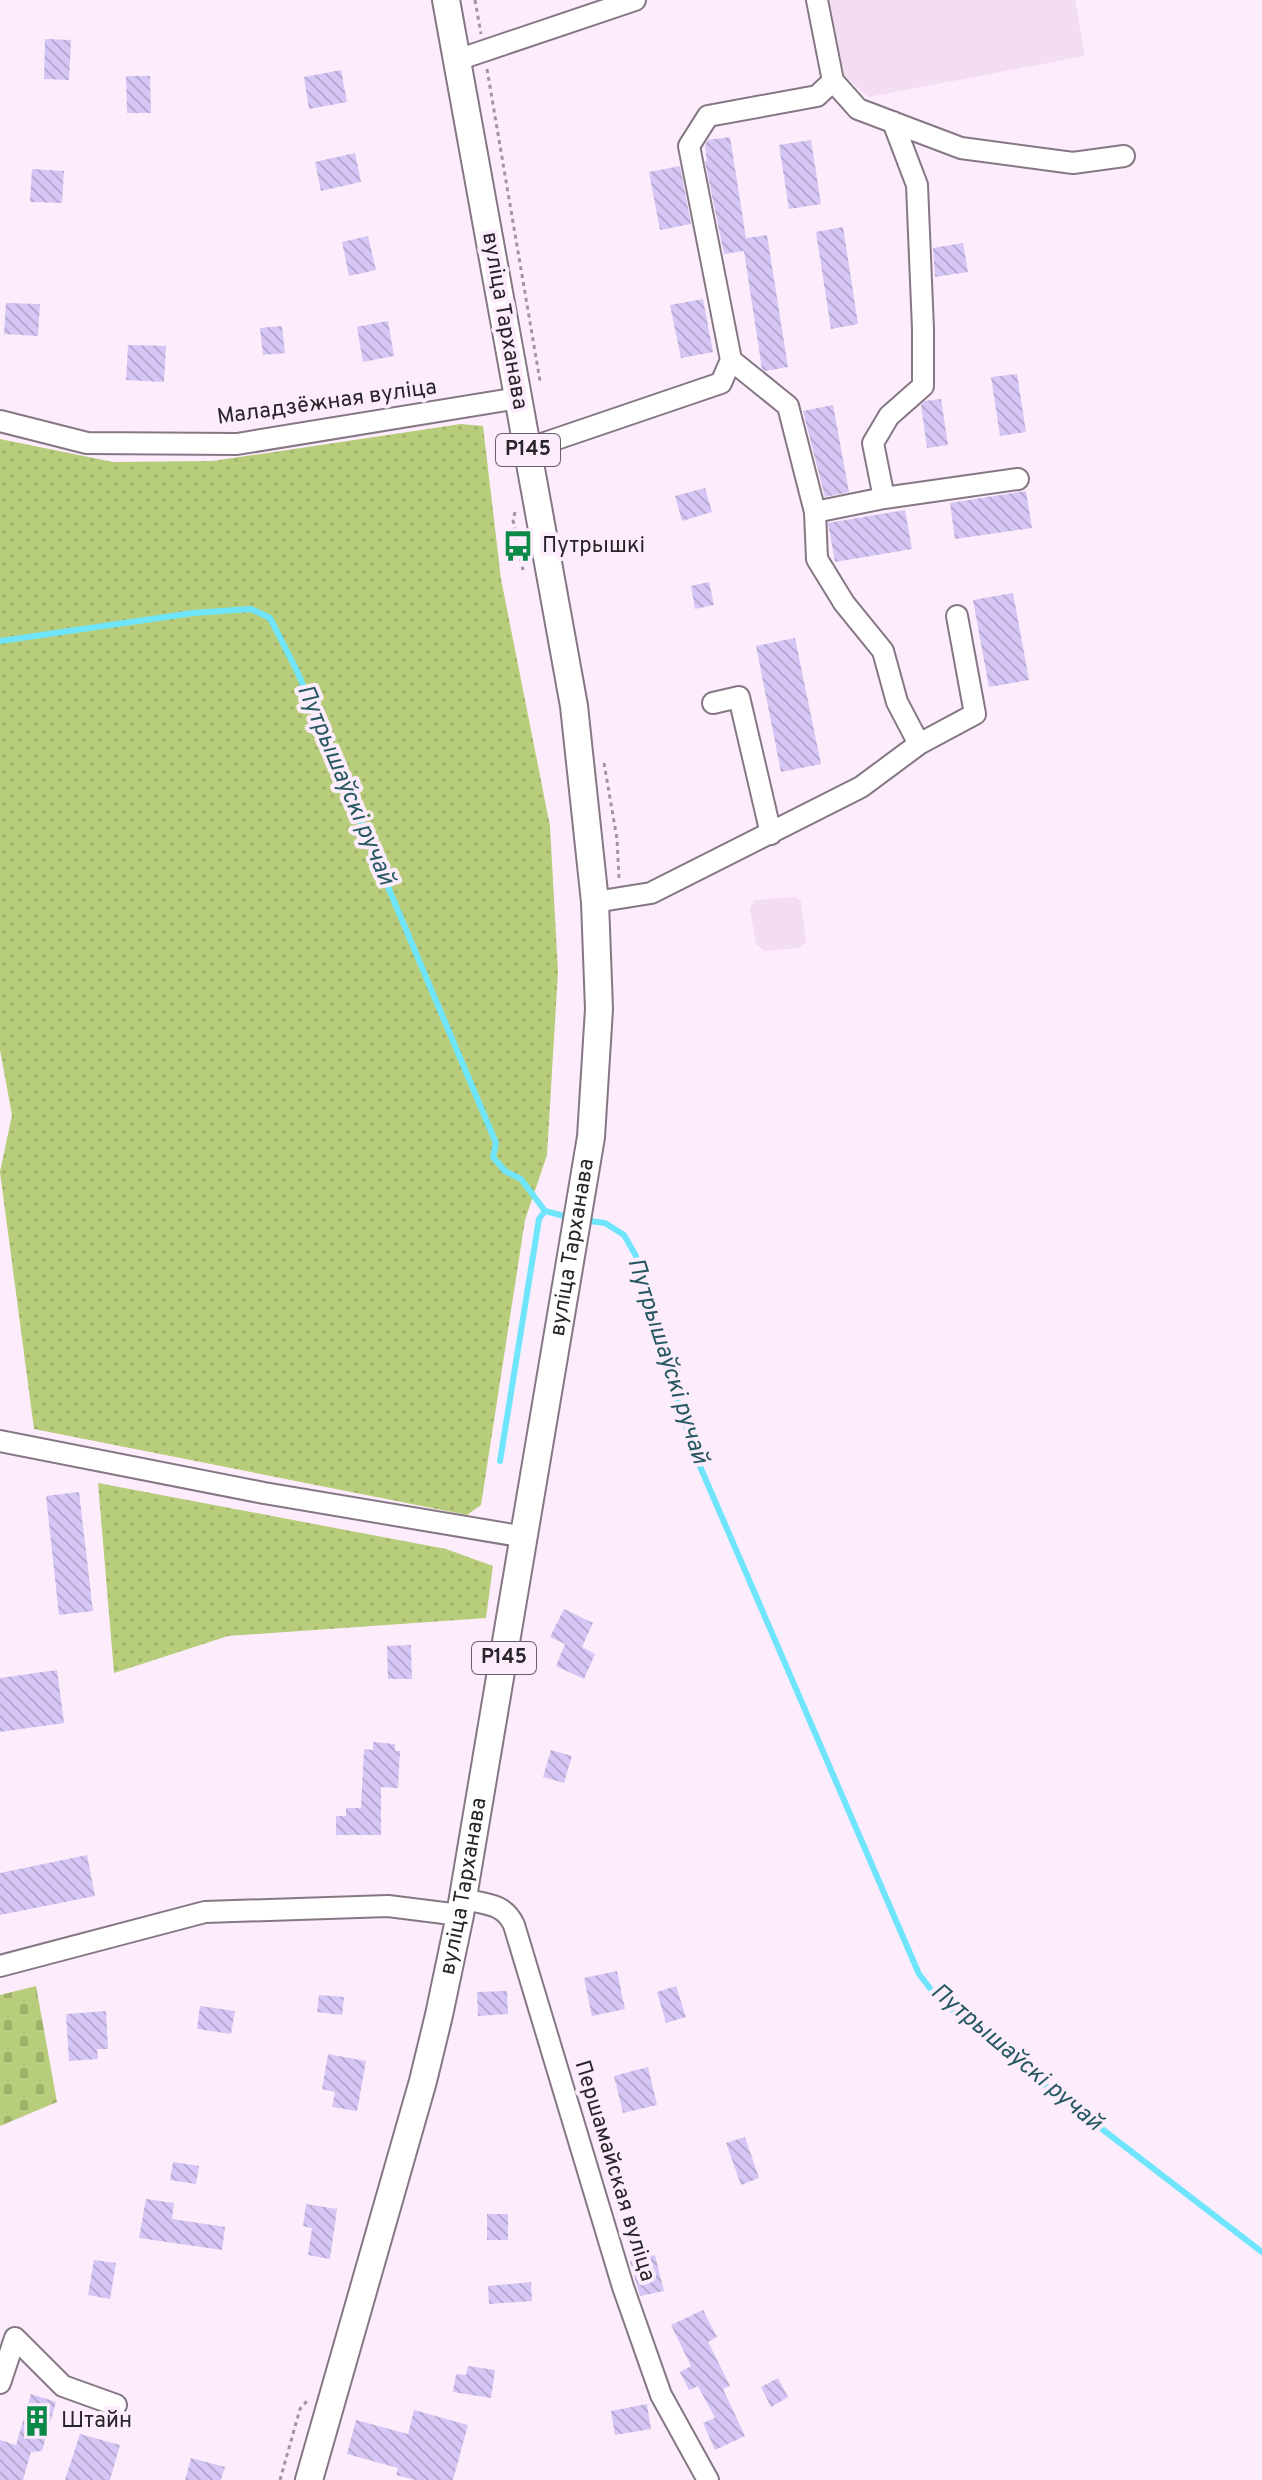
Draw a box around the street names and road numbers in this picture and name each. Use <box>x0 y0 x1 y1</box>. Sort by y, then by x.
street label: вуліца Тарханава <box>475 230 533 412</box>
street label: Маладзёжная вуліца <box>215 374 439 432</box>
road number: Р145 <box>496 434 560 466</box>
street label: вуліца Тарханава <box>544 1157 601 1338</box>
road number: Р145 <box>472 1642 536 1674</box>
street label: вуліца Тарханава <box>434 1796 493 1977</box>
street label: Першамайская вуліца <box>567 2057 661 2285</box>

